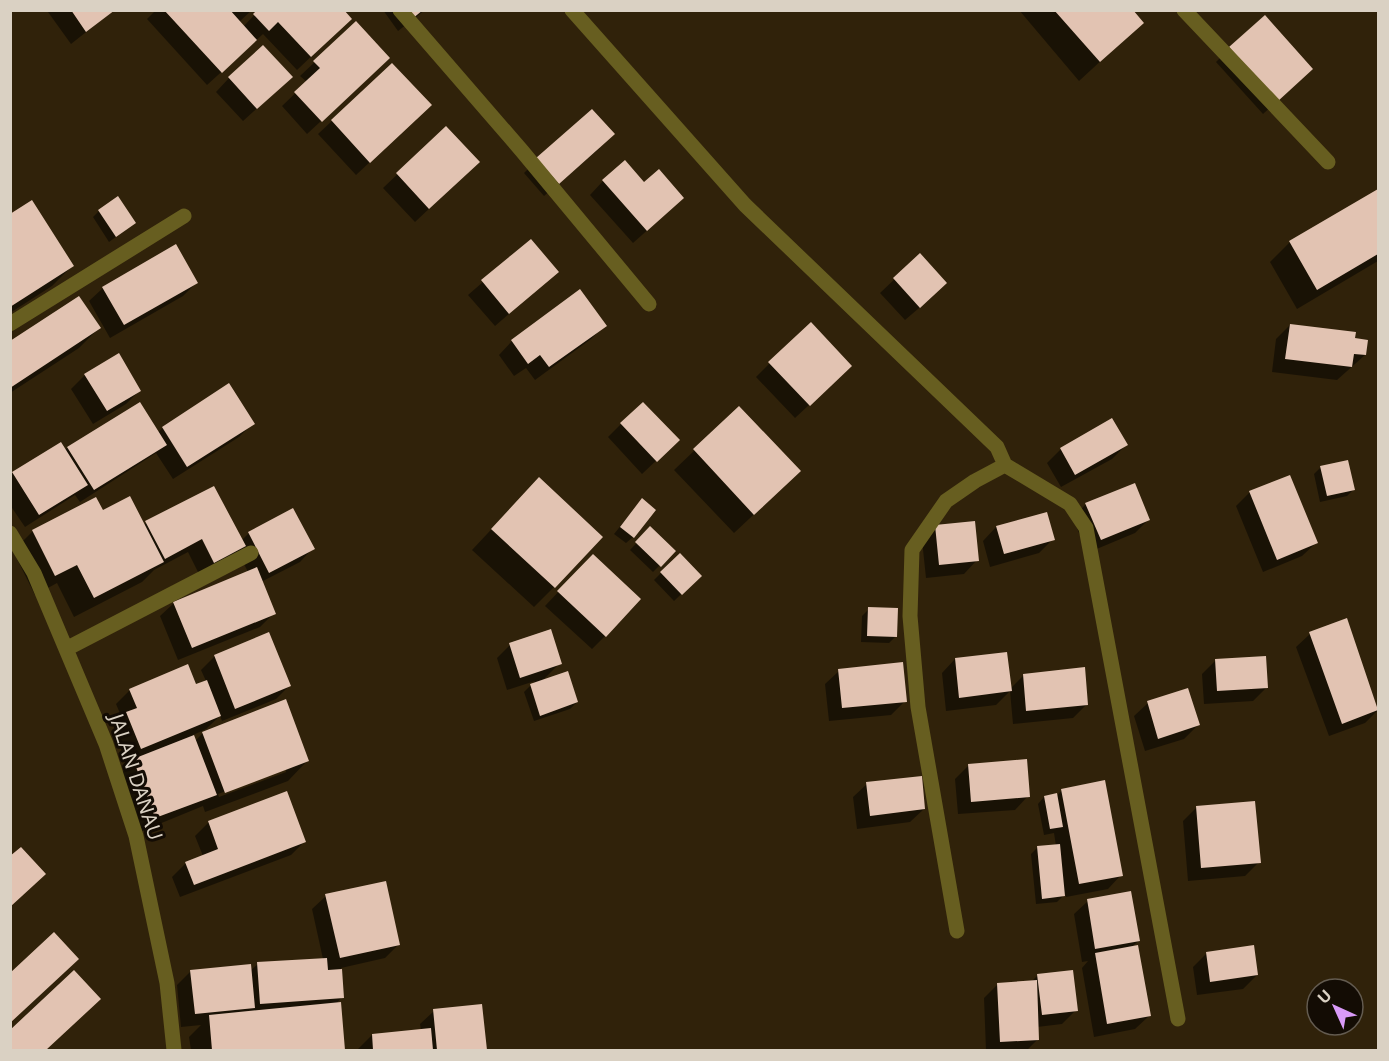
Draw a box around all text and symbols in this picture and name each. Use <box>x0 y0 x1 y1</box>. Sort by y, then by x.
street label: JALAN DANAU <box>103 708 170 844</box>
north arrow <box>1305 977 1365 1037</box>
text: U <box>1312 984 1336 1008</box>

